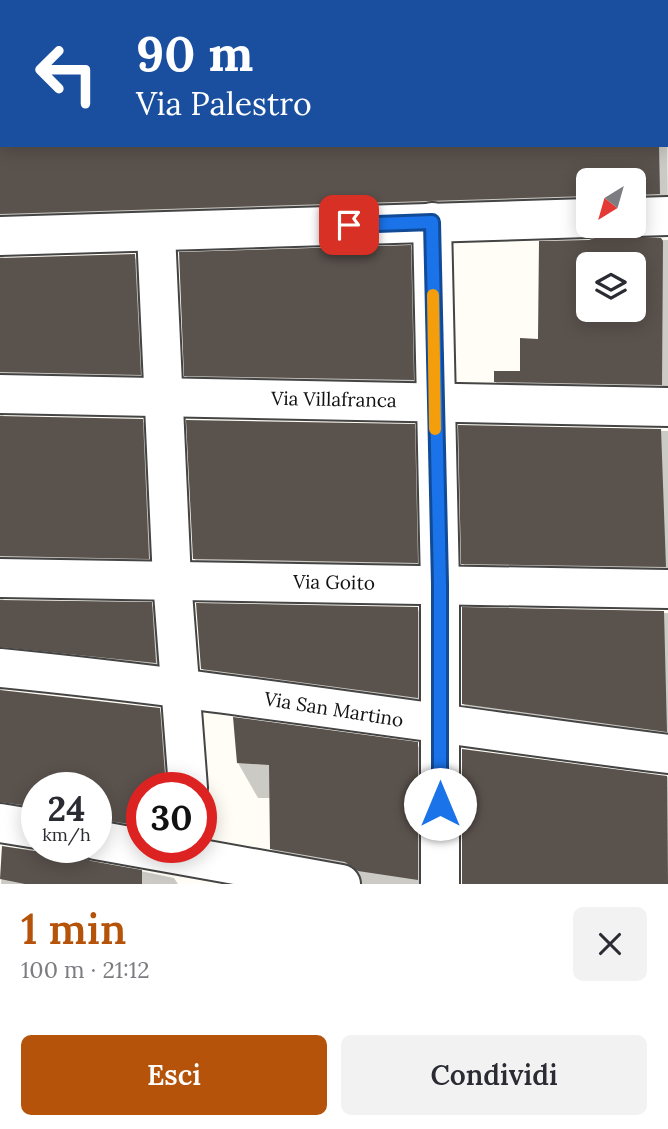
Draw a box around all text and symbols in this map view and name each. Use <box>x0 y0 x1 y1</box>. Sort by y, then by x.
text: 90 m <box>136 22 253 84</box>
icon: left <box>21 28 112 119</box>
text: Via Palestro <box>136 83 312 124</box>
north arrow <box>576 168 646 238</box>
map controls <box>576 168 646 322</box>
pin <box>319 195 379 255</box>
icon: arrive <box>330 206 368 244</box>
button: layers <box>576 252 646 322</box>
street label: Via Villafranca <box>270 386 397 412</box>
street label: Via Goito <box>292 569 375 595</box>
street label: Via San Martino <box>262 686 405 732</box>
position arrow <box>403 767 477 841</box>
speed limit sign: 30 <box>126 772 217 863</box>
text: 24 <box>48 786 85 831</box>
text: km/h <box>42 823 91 846</box>
text: 1 min <box>21 902 126 956</box>
button: close <box>573 907 647 981</box>
text: 100 m · 21:12 <box>21 955 150 984</box>
button: Esci <box>21 1035 327 1115</box>
button: Condividi <box>341 1035 647 1115</box>

